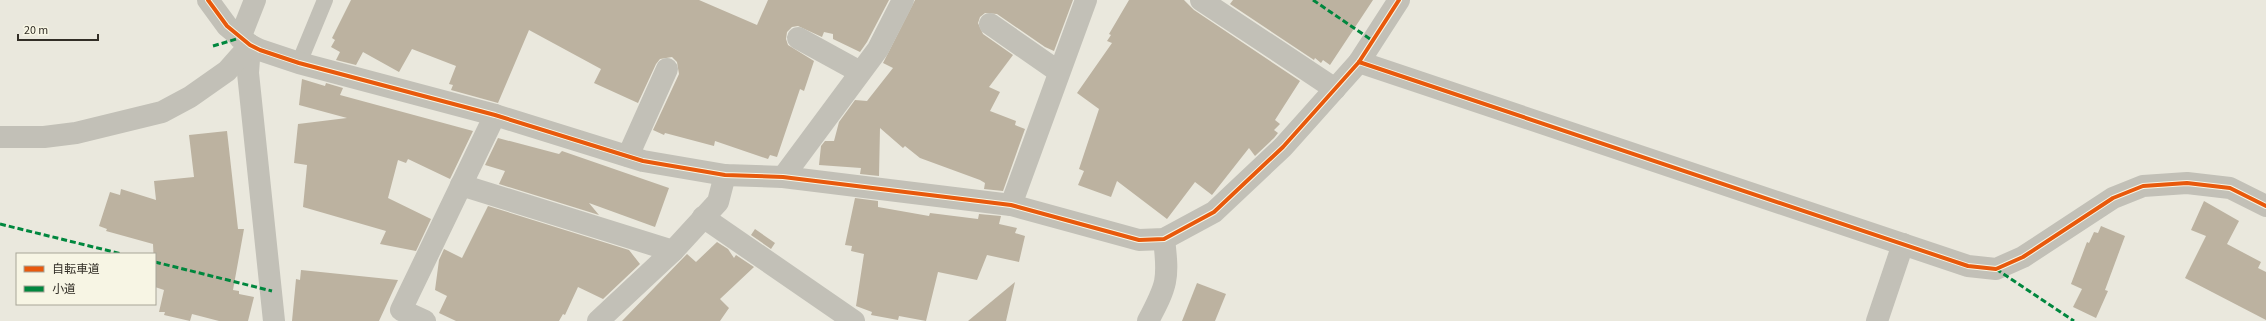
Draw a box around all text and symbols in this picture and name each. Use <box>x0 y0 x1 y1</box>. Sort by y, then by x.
scale bar <box>18 16 98 42</box>
text: 20 m <box>24 22 48 39</box>
legend <box>16 253 156 305</box>
text: 自転車道 <box>52 261 100 278</box>
text: 小道 <box>52 281 76 298</box>

